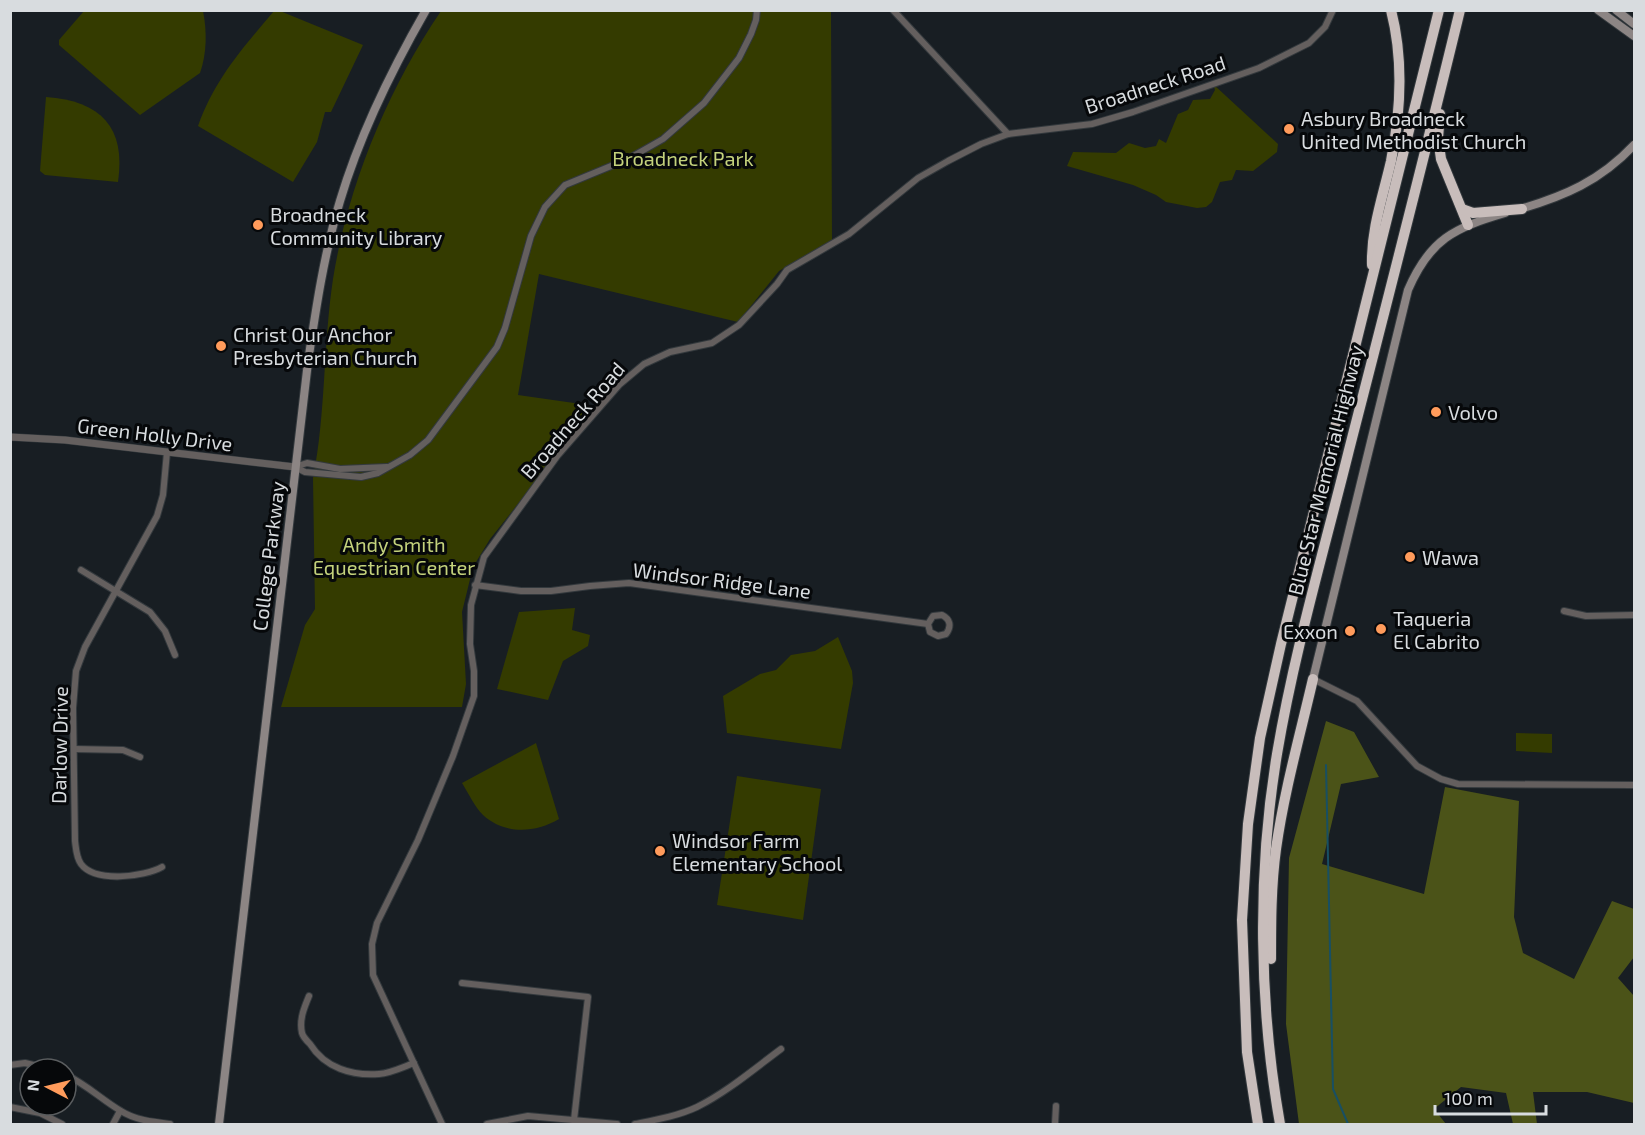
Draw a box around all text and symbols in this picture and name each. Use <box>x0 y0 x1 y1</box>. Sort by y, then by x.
street label: Broadneck Road <box>1082 50 1228 118</box>
place label: Asbury Broadneck United Methodist Church <box>1301 106 1526 153</box>
marker: Asbury Broadneck United Methodist Church <box>1282 122 1296 136</box>
park label: Broadneck Park <box>612 146 754 170</box>
place label: Broadneck Community Library <box>270 202 443 249</box>
marker: Broadneck Community Library <box>251 218 265 232</box>
place label: Christ Our Anchor Presbyterian Church <box>233 322 417 369</box>
marker: Christ Our Anchor Presbyterian Church <box>214 339 228 353</box>
street label: Blue Star Memorial Highway <box>1282 342 1368 597</box>
street label: Broadneck Road <box>515 357 629 483</box>
place label: Volvo <box>1448 400 1498 424</box>
marker: Volvo <box>1429 405 1443 419</box>
street label: Green Holly Drive <box>76 413 234 455</box>
street label: College Parkway <box>247 479 289 632</box>
park label: Andy Smith Equestrian Center <box>313 532 475 579</box>
place label: Wawa <box>1422 545 1479 569</box>
marker: Wawa <box>1403 550 1417 564</box>
street label: Windsor Ridge Lane <box>632 557 812 603</box>
place label: Taqueria El Cabrito <box>1393 606 1480 653</box>
place label: Exxon <box>1283 619 1338 643</box>
marker: Taqueria El Cabrito <box>1374 622 1388 636</box>
marker: Exxon <box>1343 624 1357 638</box>
street label: Darlow Drive <box>46 686 72 804</box>
place label: Windsor Farm Elementary School <box>672 828 842 875</box>
marker: Windsor Farm Elementary School <box>653 844 667 858</box>
north arrow <box>18 1057 78 1117</box>
text: N <box>22 1078 43 1092</box>
scale bar <box>1435 1078 1546 1116</box>
text: 100 m <box>1444 1087 1493 1109</box>

